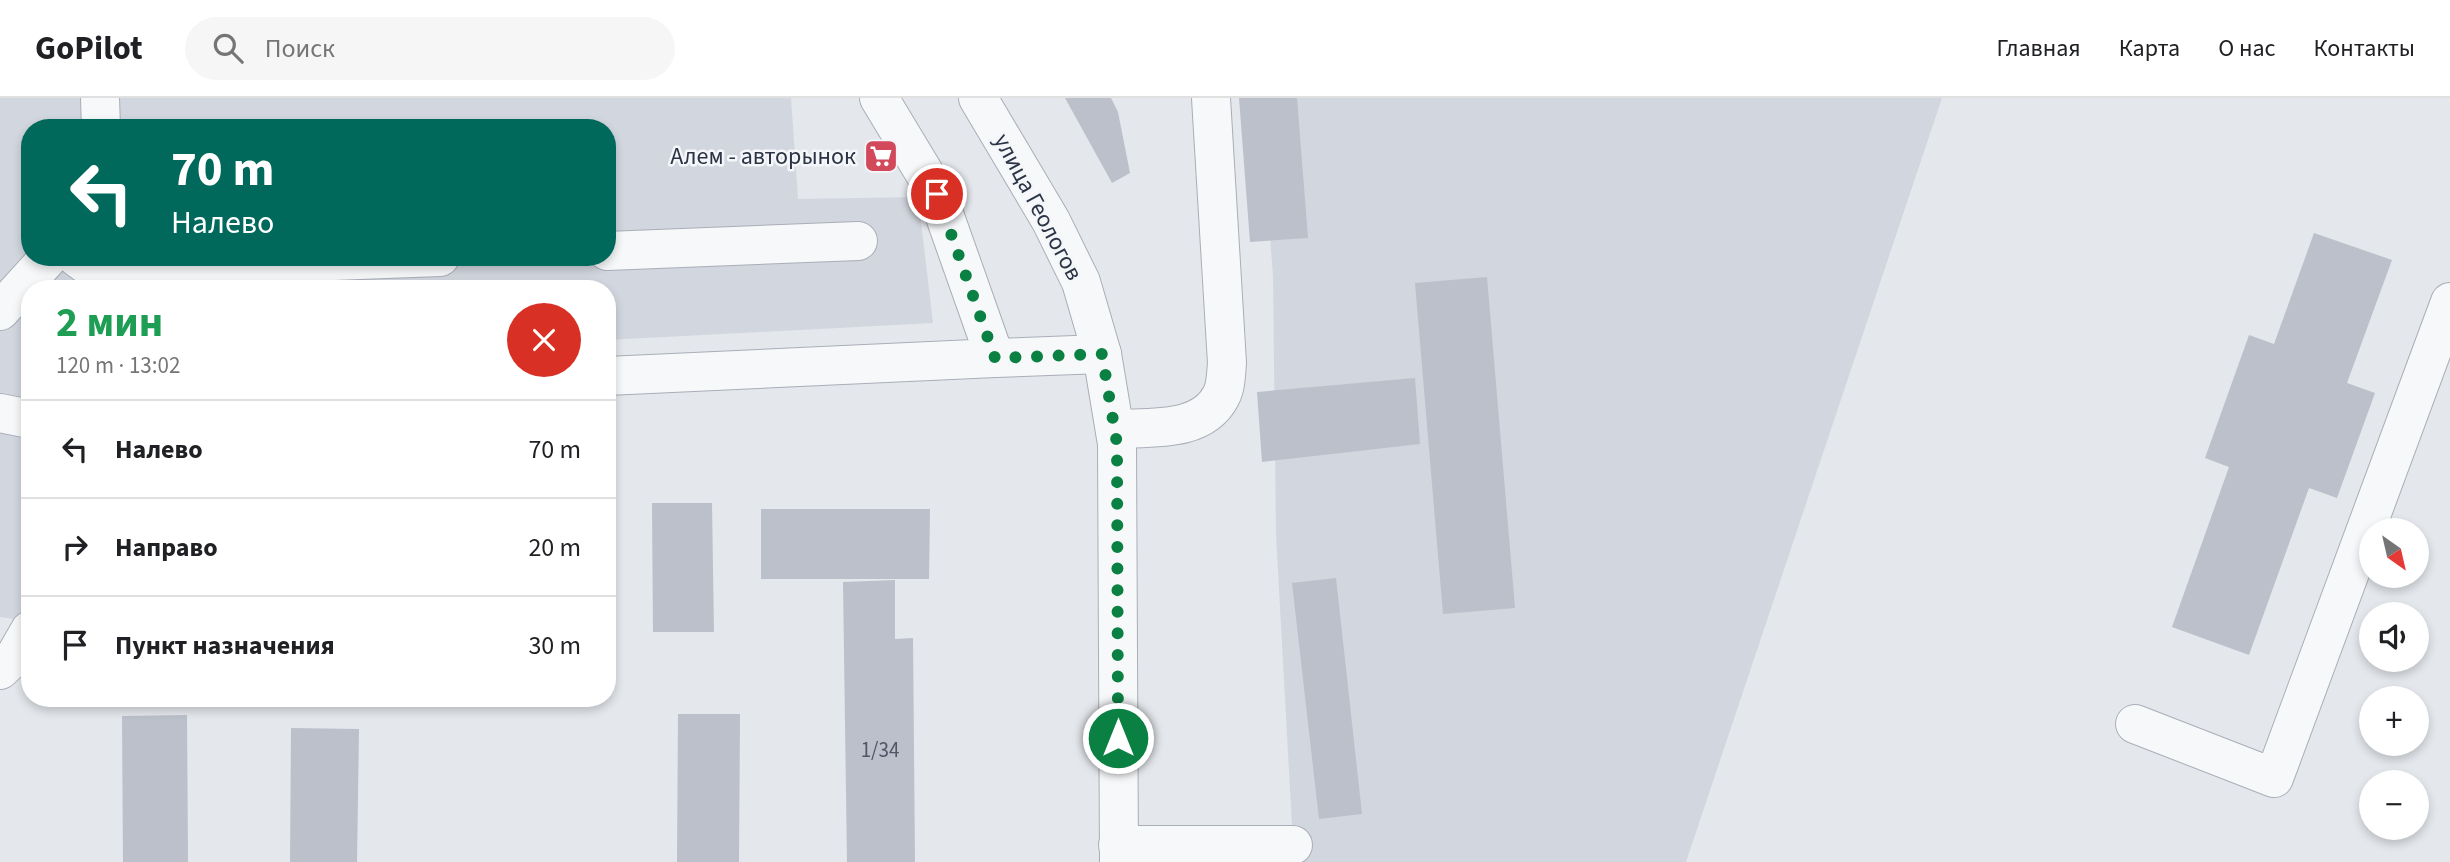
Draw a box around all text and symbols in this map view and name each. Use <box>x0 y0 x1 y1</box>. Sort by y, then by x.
search box <box>185 17 675 80</box>
text: GoPilot <box>35 25 143 72</box>
icon: search <box>209 29 247 67</box>
text: Поиск <box>265 30 335 67</box>
text: Главная <box>1996 31 2081 66</box>
text: Карта <box>2119 31 2180 66</box>
text: О нас <box>2218 31 2275 66</box>
text: Контакты <box>2313 31 2415 66</box>
street label: улица Геологов <box>985 127 1091 287</box>
text: 70 m <box>171 135 275 205</box>
supermarket icon: Алем - авторынок <box>862 137 900 175</box>
place label: Алем - авторынок <box>670 139 856 174</box>
icon: left <box>56 147 147 238</box>
pin <box>907 164 967 224</box>
icon: arrive <box>918 175 956 213</box>
text: Налево <box>171 200 274 246</box>
text: 2 мин <box>56 293 163 353</box>
button: close <box>507 303 581 377</box>
text: 120 m · 13:02 <box>56 349 180 382</box>
icon: left <box>56 430 94 468</box>
text: Налево <box>115 431 203 468</box>
text: 70 m <box>528 431 581 468</box>
north arrow <box>2359 518 2429 588</box>
map controls <box>2359 518 2429 840</box>
icon: right <box>56 528 94 566</box>
text: Направо <box>115 529 218 566</box>
text: 20 m <box>528 529 581 566</box>
button: sound <box>2359 602 2429 672</box>
icon: arrive <box>56 626 94 664</box>
text: Пункт назначения <box>115 627 335 664</box>
text: 30 m <box>528 627 581 664</box>
button: + <box>2359 686 2429 756</box>
position arrow <box>1081 701 1155 775</box>
house number: 1/34 <box>861 735 899 765</box>
button: − <box>2359 770 2429 840</box>

